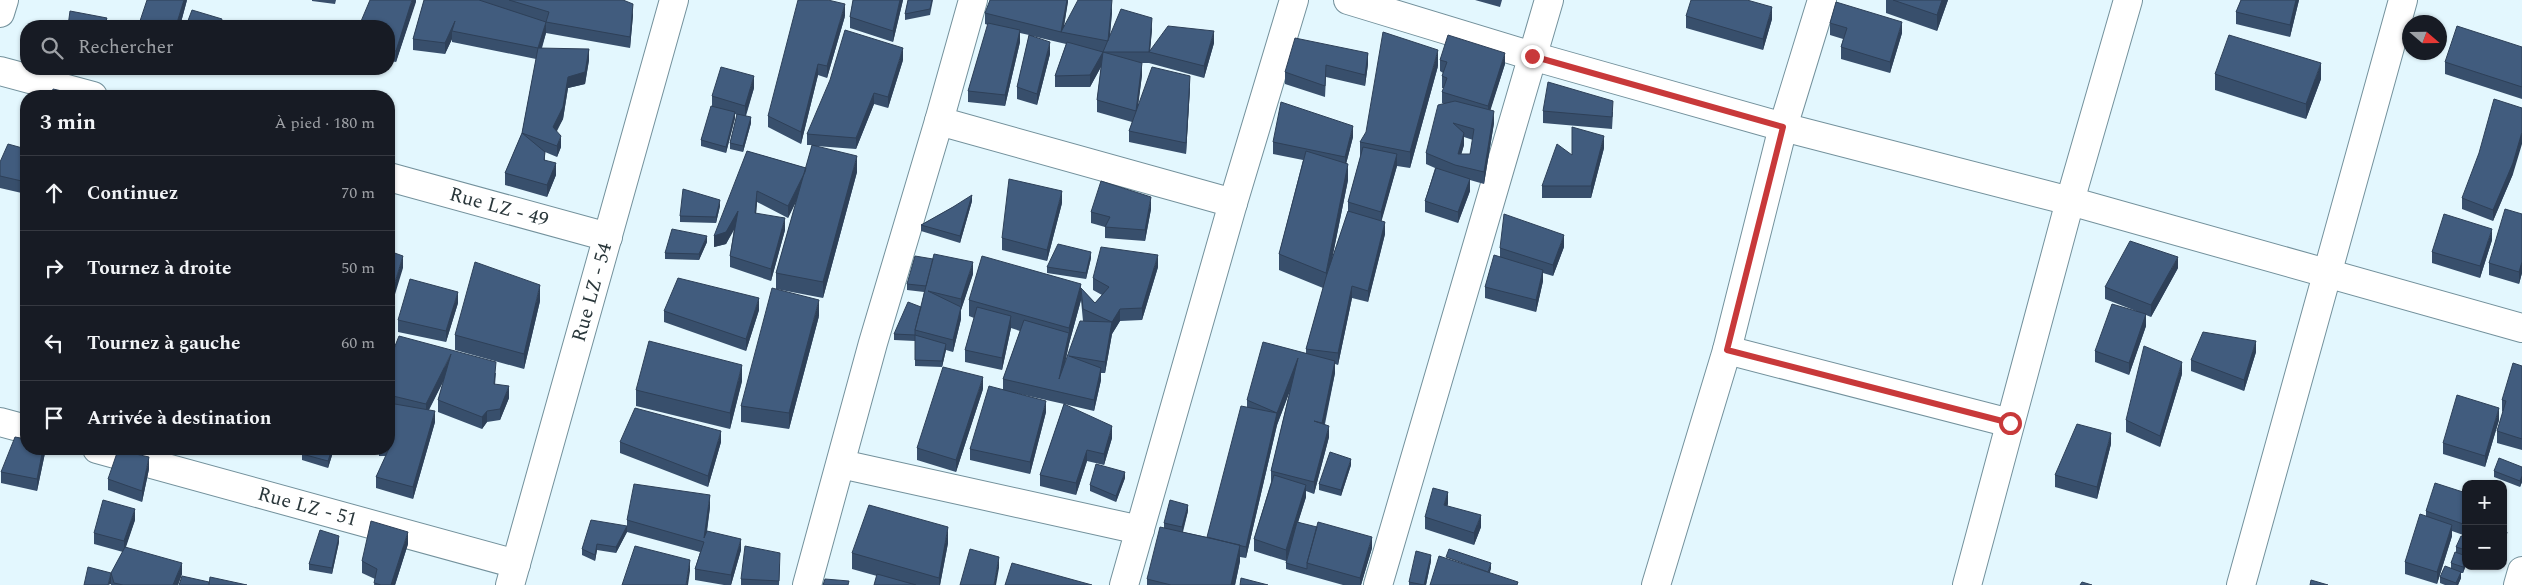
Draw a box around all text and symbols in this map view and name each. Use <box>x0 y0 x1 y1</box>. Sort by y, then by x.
north arrow <box>2402 15 2447 60</box>
search box <box>20 20 395 75</box>
text: Rechercher <box>78 33 174 62</box>
icon: search <box>38 34 66 62</box>
route end <box>1521 45 1544 68</box>
text: 3 min <box>40 107 96 139</box>
text: À pied · 180 m <box>274 111 375 135</box>
icon: ahead <box>40 179 68 207</box>
text: Continuez <box>87 179 178 208</box>
street label: Rue LZ - 49 <box>446 179 552 235</box>
text: 70 m <box>341 181 375 205</box>
street label: Rue LZ - 54 <box>564 239 620 345</box>
icon: right <box>40 254 68 282</box>
text: Tournez à droite <box>87 254 231 283</box>
text: 50 m <box>341 256 375 280</box>
icon: left <box>40 329 68 357</box>
text: Tournez à gauche <box>87 329 240 358</box>
text: 60 m <box>341 331 375 355</box>
icon: arrive <box>40 404 68 432</box>
text: Arrivée à destination <box>87 404 271 433</box>
route start <box>1999 412 2022 435</box>
street label: Rue LZ - 51 <box>254 479 360 535</box>
map controls <box>2462 480 2507 570</box>
button: + <box>2462 480 2507 525</box>
button: − <box>2462 525 2507 570</box>

